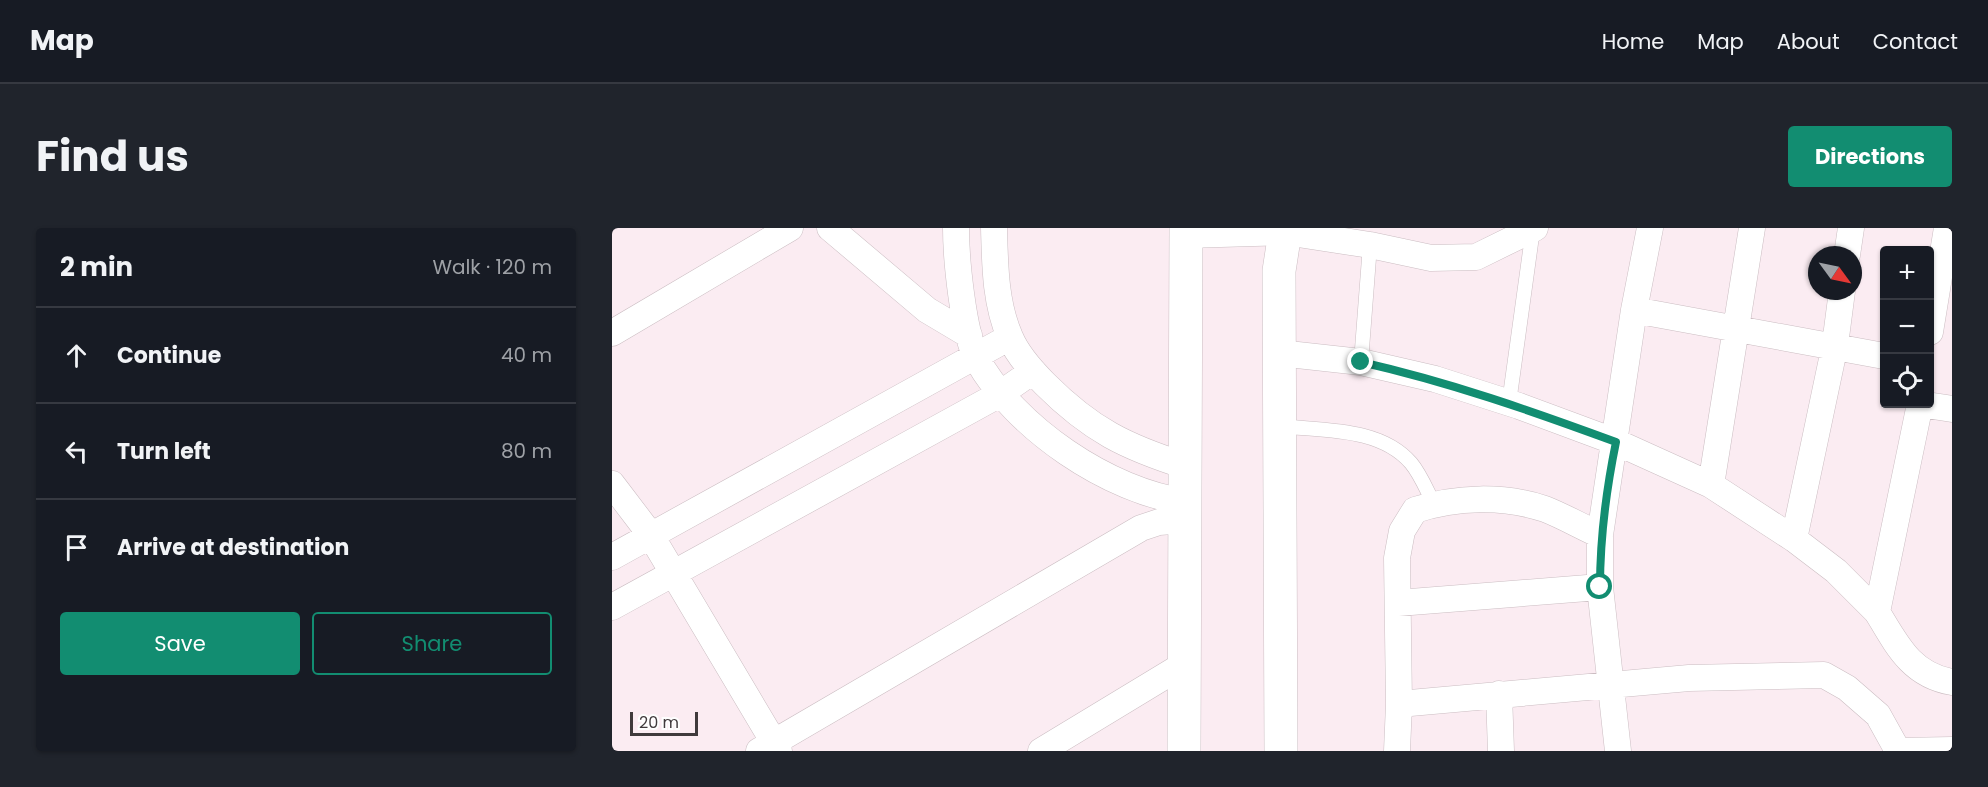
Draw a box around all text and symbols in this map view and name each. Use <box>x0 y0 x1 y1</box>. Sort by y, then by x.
text: Map <box>30 21 94 60</box>
text: Home <box>1602 27 1664 56</box>
text: Map <box>1697 27 1744 56</box>
text: About <box>1777 27 1840 56</box>
text: Contact <box>1873 27 1958 56</box>
button: Directions <box>1788 126 1952 187</box>
text: Find us <box>36 127 189 186</box>
north arrow <box>1808 246 1862 300</box>
map controls <box>1880 246 1934 408</box>
button: + <box>1880 246 1934 300</box>
text: 2 min <box>60 249 133 285</box>
text: Walk · 120 m <box>432 253 552 281</box>
button: − <box>1880 300 1934 354</box>
icon: ahead <box>60 339 93 372</box>
text: Continue <box>117 340 221 371</box>
text: 40 m <box>501 341 552 369</box>
route end <box>1347 348 1373 374</box>
button: locate <box>1880 354 1934 408</box>
icon: left <box>60 435 93 468</box>
text: Turn left <box>117 436 211 467</box>
text: 80 m <box>501 437 552 465</box>
icon: arrive <box>60 531 93 564</box>
text: Arrive at destination <box>117 532 349 563</box>
route start <box>1586 573 1612 599</box>
button: Save <box>60 612 300 675</box>
button: Share <box>312 612 552 675</box>
scale bar <box>630 709 698 736</box>
text: 20 m <box>639 711 679 734</box>

